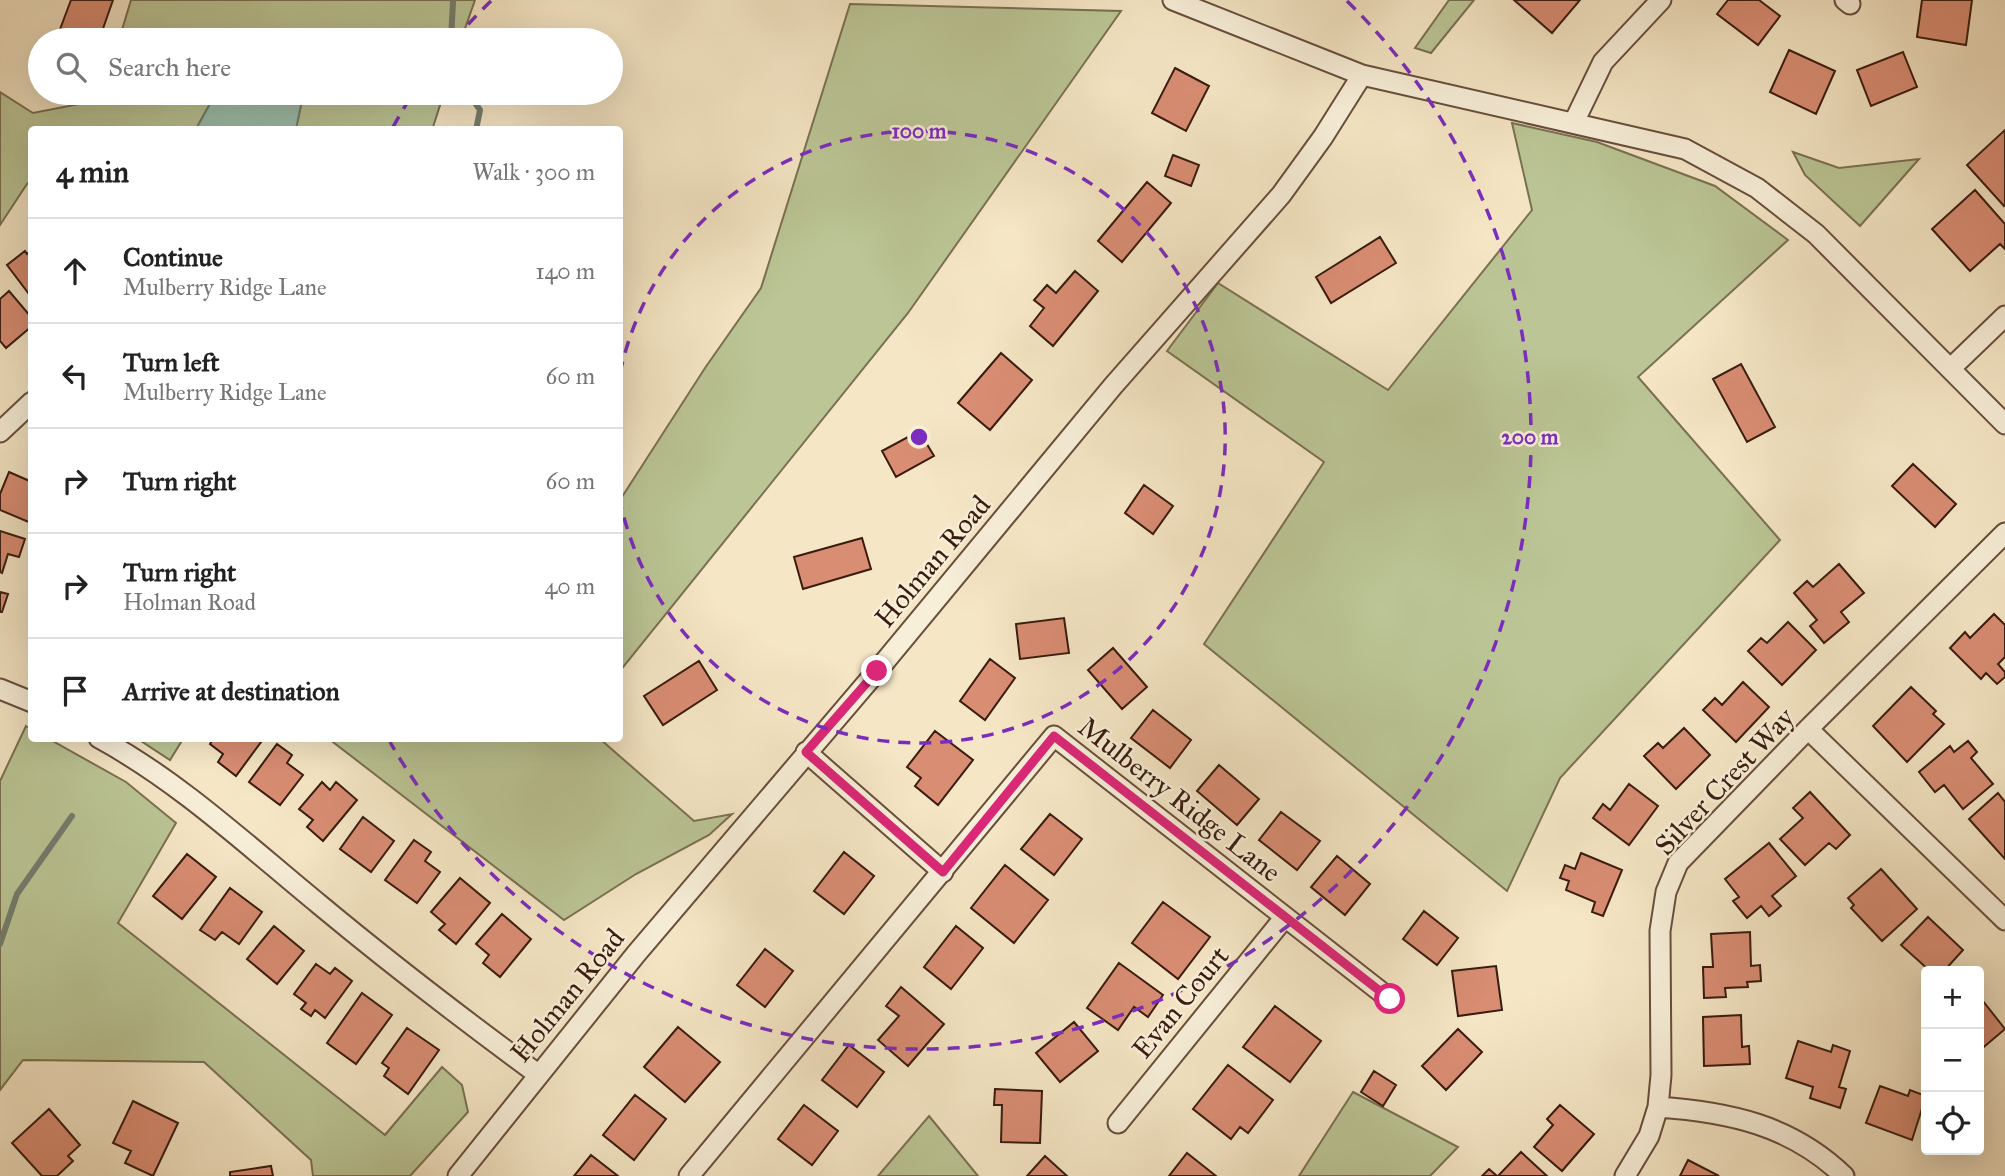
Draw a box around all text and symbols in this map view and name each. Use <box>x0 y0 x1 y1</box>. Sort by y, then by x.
search box <box>28 28 623 105</box>
icon: search <box>52 48 90 86</box>
text: Search here <box>108 51 231 83</box>
text: 100 m <box>892 118 947 144</box>
text: 4 min <box>56 154 129 190</box>
text: Walk · 300 m <box>472 158 595 186</box>
text: Continue <box>123 241 223 273</box>
icon: ahead <box>56 252 94 290</box>
text: 140 m <box>535 257 595 285</box>
text: Mulberry Ridge Lane <box>123 273 327 301</box>
text: Turn left <box>123 346 219 378</box>
icon: left <box>56 357 94 395</box>
text: 60 m <box>546 362 595 390</box>
text: Mulberry Ridge Lane <box>123 378 327 406</box>
text: 200 m <box>1502 424 1559 450</box>
centre of rings <box>907 425 931 449</box>
icon: right <box>56 462 94 500</box>
text: Turn right <box>123 465 236 497</box>
text: 60 m <box>546 467 595 495</box>
street label: Holman Road <box>867 488 998 635</box>
text: Turn right <box>123 556 236 588</box>
icon: right <box>56 567 94 605</box>
text: 40 m <box>545 572 595 600</box>
text: Holman Road <box>123 588 256 616</box>
route end <box>861 655 892 686</box>
icon: arrive <box>56 672 94 710</box>
text: Arrive at destination <box>123 675 340 707</box>
street label: Silver Crest Way <box>1647 700 1802 863</box>
street label: Mulberry Ridge Lane <box>1071 709 1288 889</box>
street label: Holman Road <box>503 921 632 1069</box>
street label: Evan Court <box>1124 939 1236 1066</box>
map controls <box>1921 966 1984 1155</box>
button: + <box>1921 966 1984 1029</box>
route start <box>1374 983 1405 1014</box>
button: − <box>1921 1029 1984 1092</box>
button: locate <box>1921 1092 1984 1155</box>

